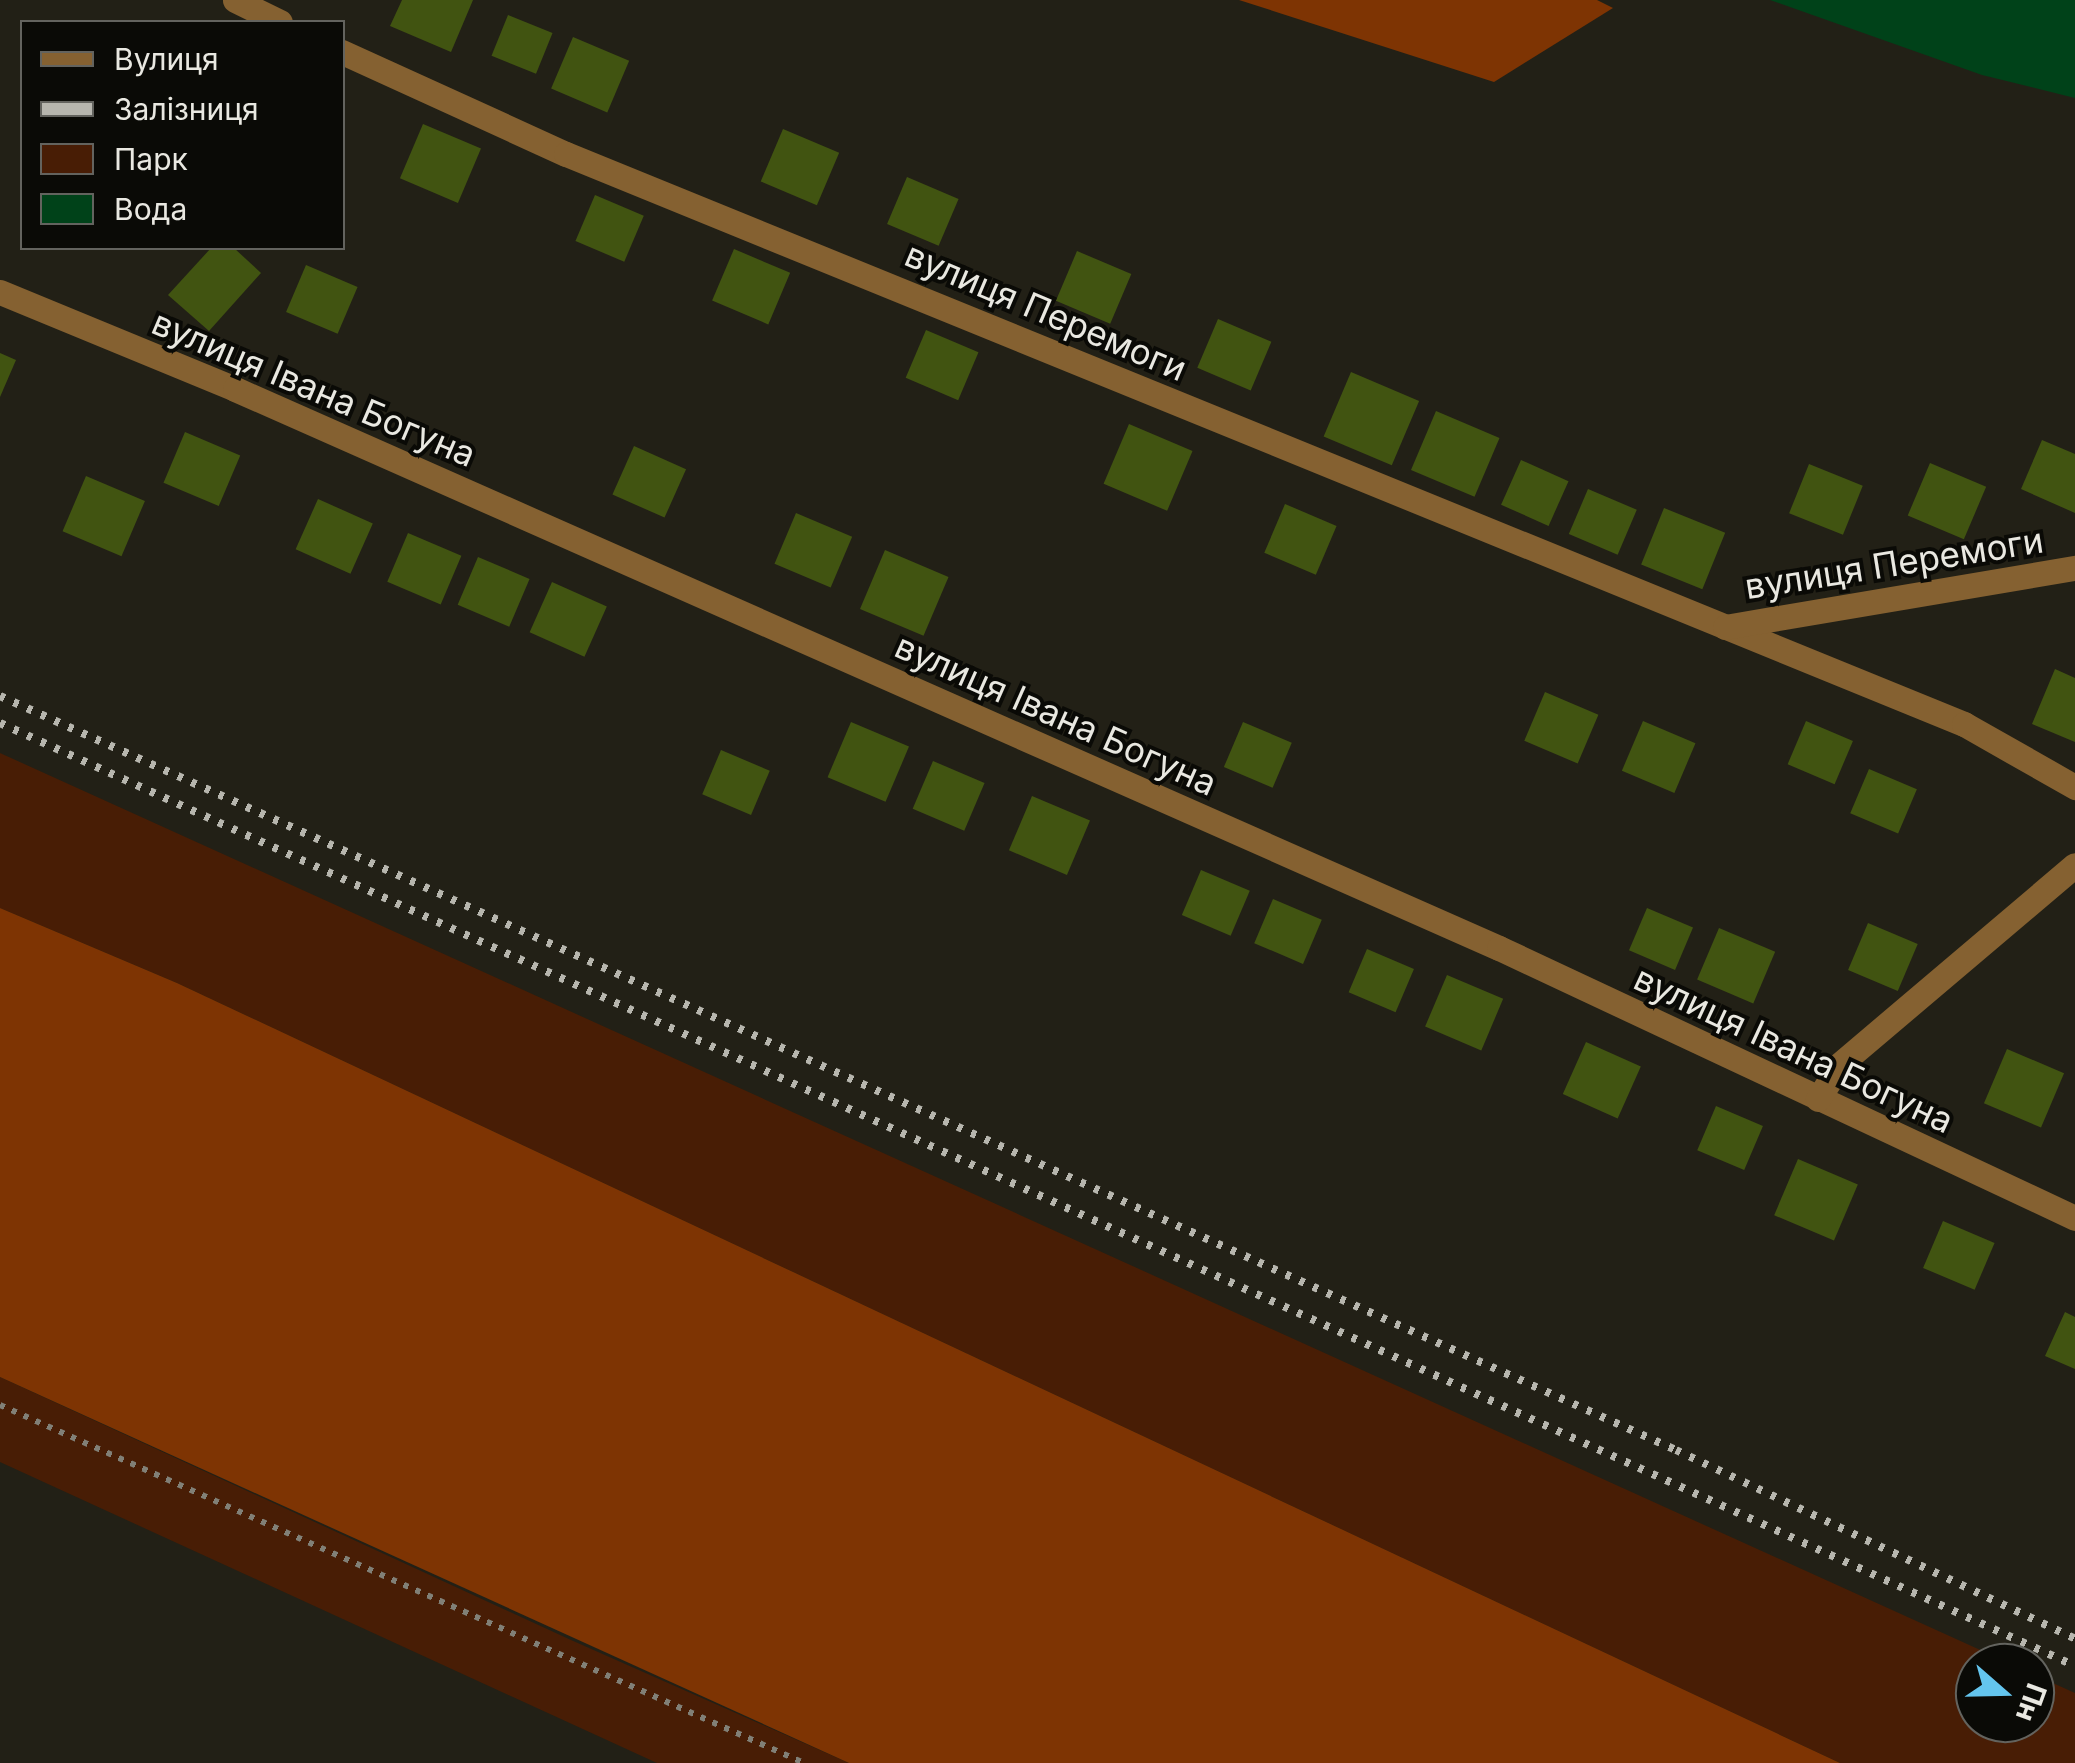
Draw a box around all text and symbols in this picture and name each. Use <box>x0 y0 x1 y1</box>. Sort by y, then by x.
legend <box>20 20 345 250</box>
text: Вулиця <box>114 41 219 77</box>
text: Залізниця <box>114 91 259 127</box>
text: Парк <box>114 141 188 177</box>
text: Вода <box>114 191 187 227</box>
street label: вулиця Перемоги <box>899 233 1193 389</box>
street label: вулиця Івана Богуна <box>146 301 482 475</box>
street label: вулиця Перемоги <box>1742 519 2046 607</box>
street label: вулиця Івана Богуна <box>889 624 1223 804</box>
street label: вулиця Івана Богуна <box>1628 957 1960 1141</box>
north arrow <box>1955 1643 2055 1743</box>
text: Пн <box>2009 1679 2054 1726</box>

